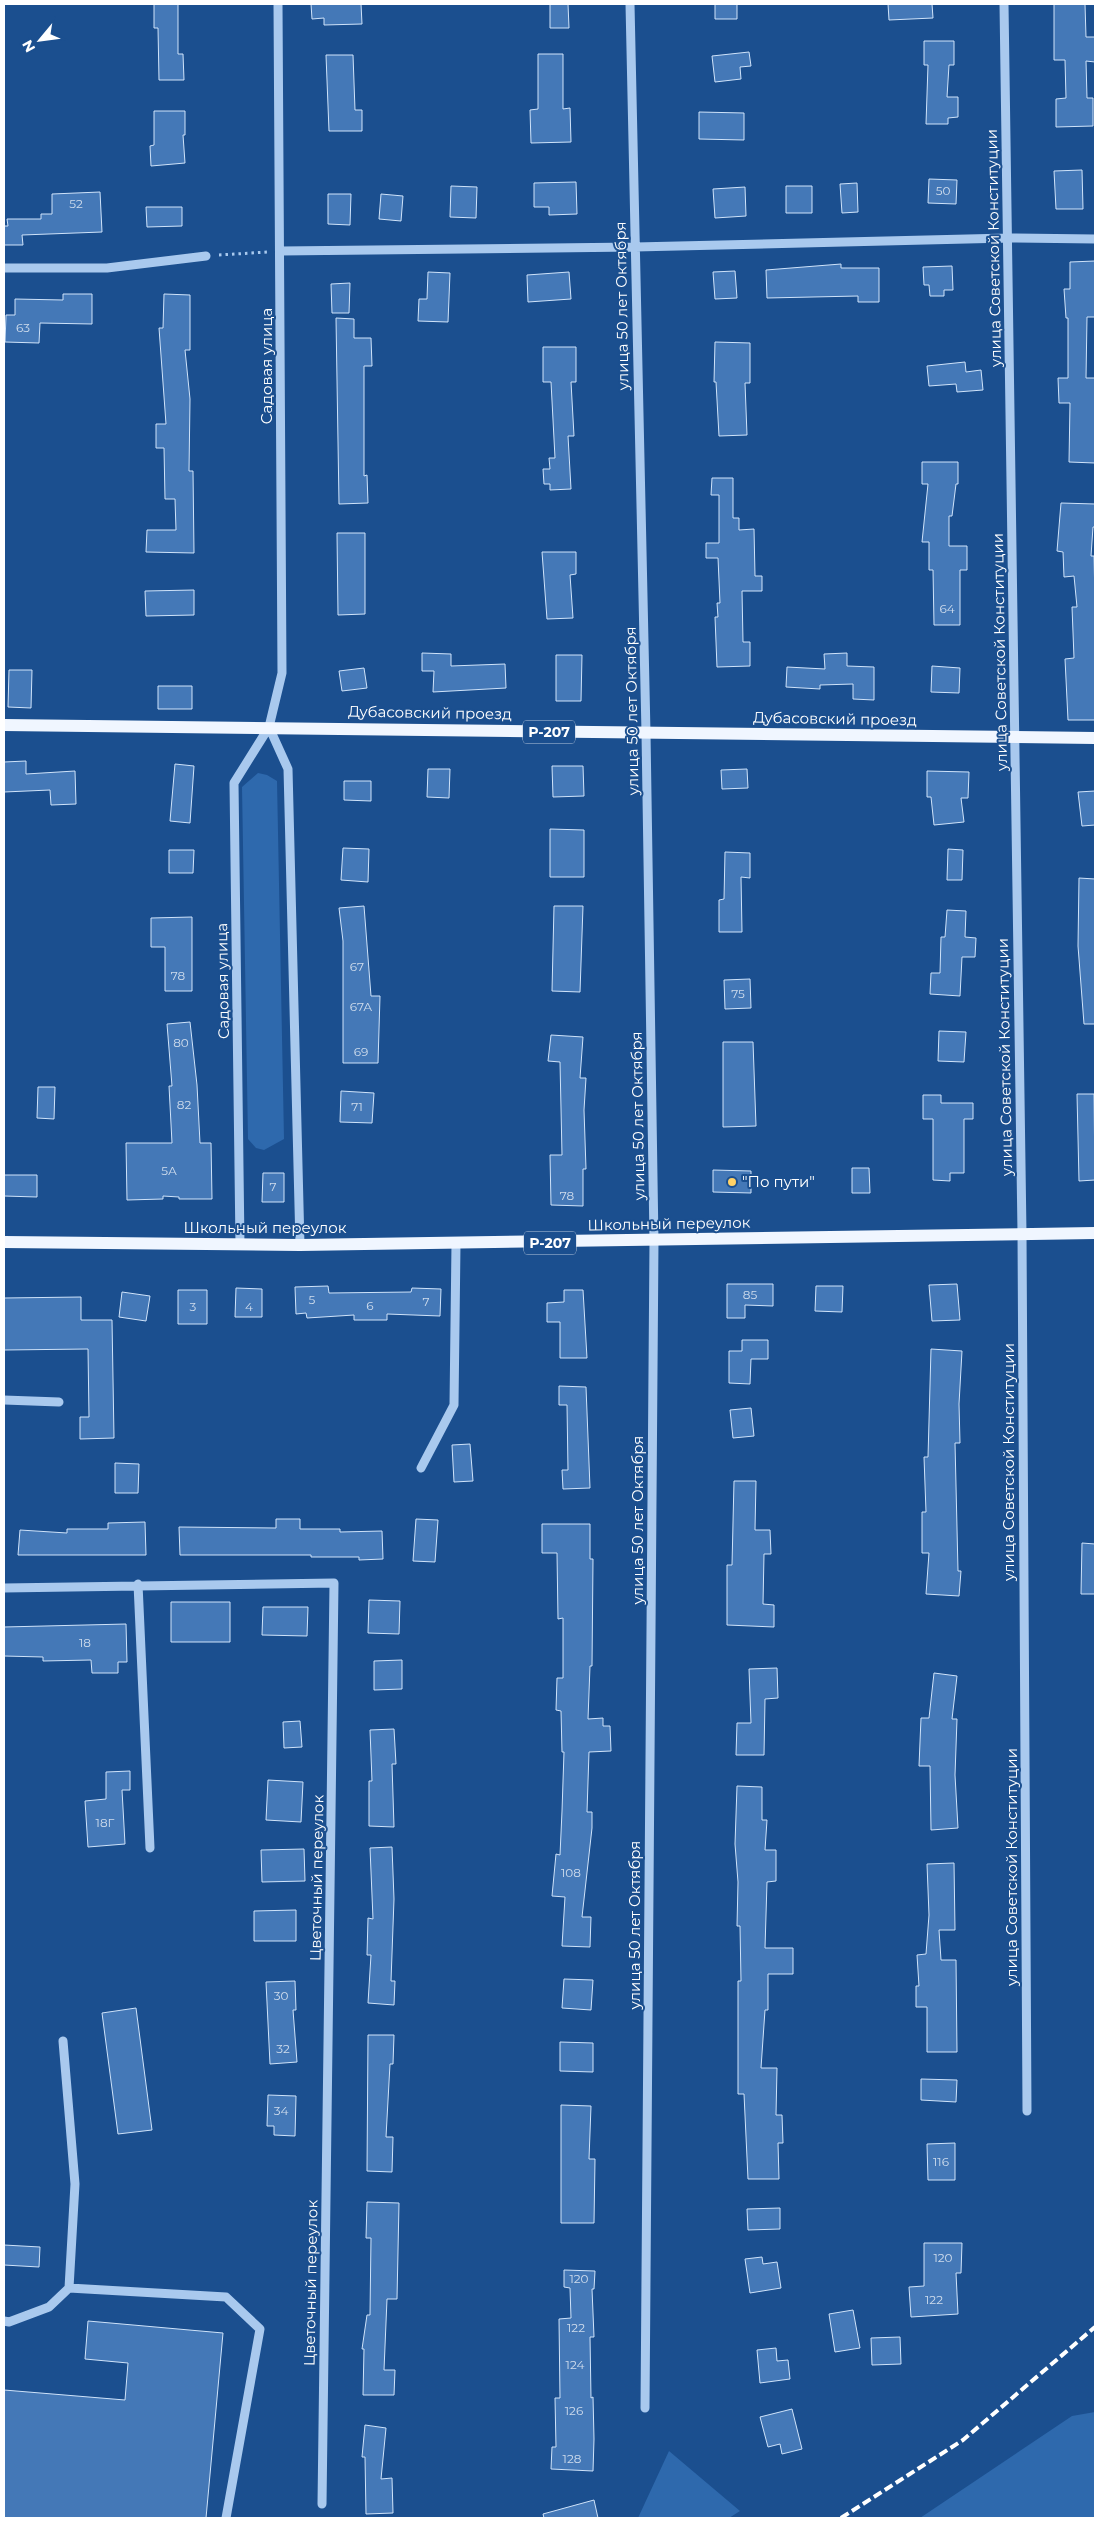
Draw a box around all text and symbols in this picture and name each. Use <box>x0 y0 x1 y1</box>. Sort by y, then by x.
north arrow <box>15 15 65 65</box>
text: N <box>18 37 39 56</box>
street label: улица Советской Конституции <box>982 129 1005 368</box>
house number: 50 <box>936 183 950 198</box>
house number: 52 <box>69 196 83 211</box>
street label: улица 50 лет Октября <box>611 221 632 392</box>
street label: Садовая улица <box>257 308 276 424</box>
house number: 63 <box>16 320 30 335</box>
street label: улица Советской Конституции <box>988 533 1011 772</box>
house number: 64 <box>939 601 955 616</box>
street label: улица 50 лет Октября <box>621 626 642 797</box>
street label: Дубасовский проезд <box>348 702 512 723</box>
street label: Дубасовский проезд <box>753 708 917 729</box>
road number: Р-207 <box>523 720 575 744</box>
street label: Садовая улица <box>212 923 233 1039</box>
street label: улица Советской Конституции <box>993 938 1016 1177</box>
house number: 67 <box>350 959 364 974</box>
house number: 78 <box>171 968 186 983</box>
house number: 75 <box>731 986 745 1001</box>
house number: 67А <box>350 999 372 1014</box>
street label: улица 50 лет Октября <box>627 1031 648 1202</box>
house number: 80 <box>173 1035 189 1050</box>
house number: 69 <box>354 1044 368 1059</box>
house number: 82 <box>177 1097 191 1112</box>
house number: 71 <box>351 1099 363 1114</box>
house number: 5А <box>161 1163 177 1178</box>
place label: "По пути" <box>742 1172 815 1191</box>
marker: "По пути" <box>726 1176 738 1188</box>
house number: 7 <box>269 1179 277 1194</box>
house number: 78 <box>560 1188 575 1203</box>
street label: Школьный переулок <box>587 1213 751 1234</box>
street label: Школьный переулок <box>184 1218 347 1237</box>
road number: Р-207 <box>524 1232 576 1254</box>
house number: 85 <box>743 1287 757 1302</box>
house number: 5 <box>309 1292 316 1307</box>
house number: 7 <box>422 1294 430 1309</box>
house number: 6 <box>366 1298 374 1313</box>
house number: 3 <box>190 1299 197 1314</box>
house number: 4 <box>245 1299 253 1314</box>
street label: улица Советской Конституции <box>999 1343 1018 1582</box>
street label: улица 50 лет Октября <box>628 1436 647 1605</box>
house number: 18 <box>79 1635 91 1650</box>
street label: улица Советской Конституции <box>1002 1748 1021 1987</box>
street label: Цветочный переулок <box>306 1794 327 1961</box>
house number: 18Г <box>96 1815 115 1830</box>
street label: улица 50 лет Октября <box>625 1841 644 2010</box>
house number: 108 <box>561 1865 581 1880</box>
house number: 30 <box>274 1988 288 2003</box>
house number: 32 <box>276 2041 290 2056</box>
house number: 34 <box>274 2103 288 2118</box>
house number: 116 <box>933 2154 949 2169</box>
street label: Цветочный переулок <box>300 2199 321 2366</box>
house number: 120 <box>933 2250 953 2265</box>
house number: 120 <box>569 2271 589 2286</box>
house number: 122 <box>925 2292 943 2307</box>
house number: 122 <box>567 2320 585 2335</box>
house number: 124 <box>566 2357 584 2372</box>
house number: 126 <box>565 2403 583 2418</box>
house number: 128 <box>563 2451 582 2466</box>

